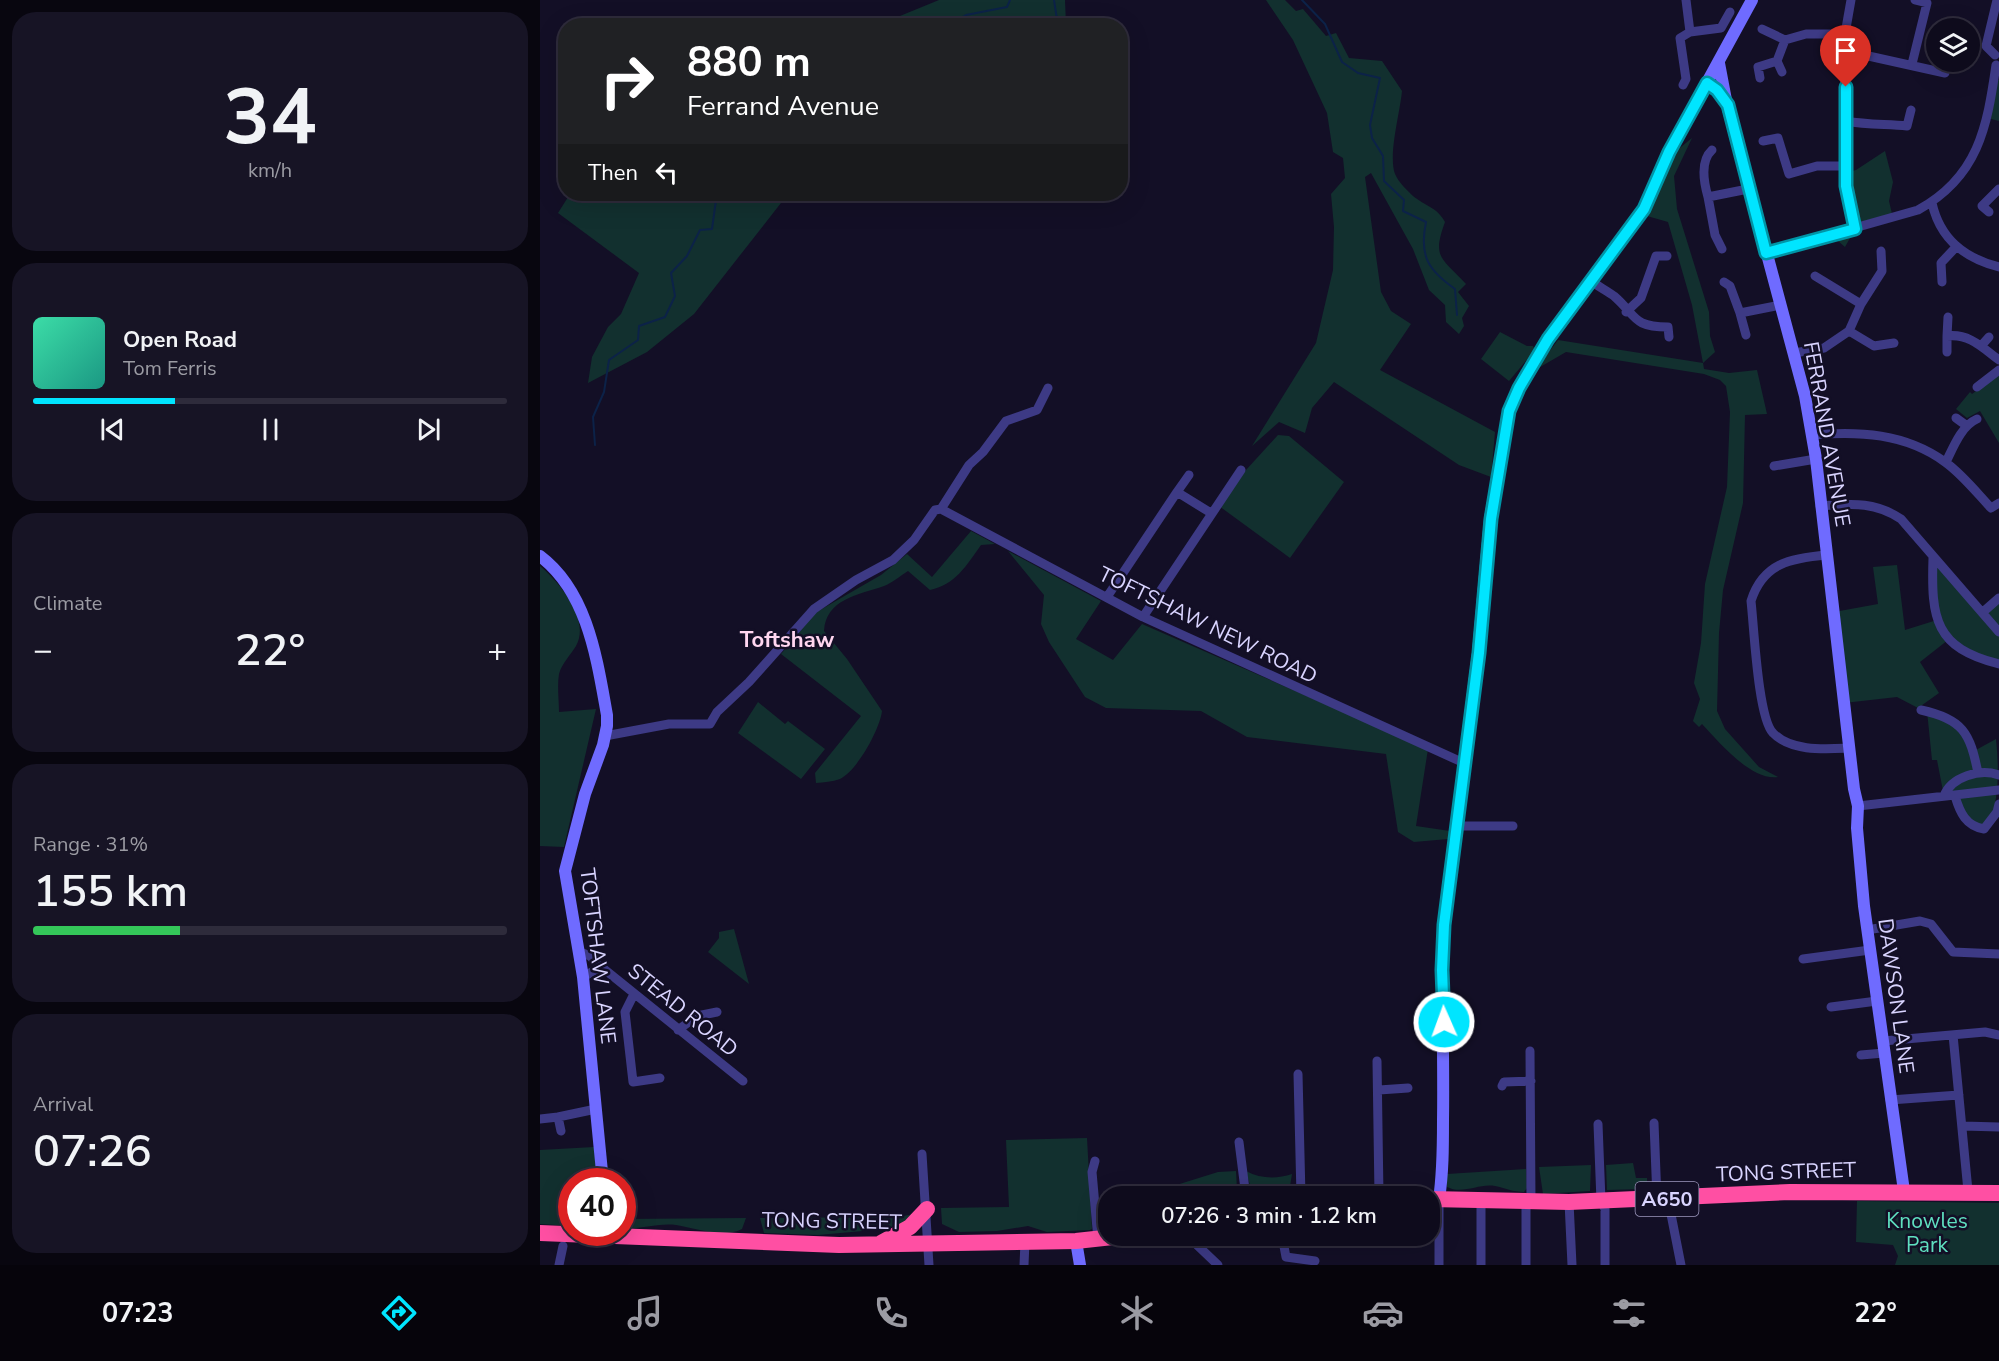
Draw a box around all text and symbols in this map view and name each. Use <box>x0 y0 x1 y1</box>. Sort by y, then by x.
map controls <box>1926 18 1980 72</box>
button: layers <box>1926 18 1980 72</box>
pin <box>1820 25 1871 87</box>
text: 880 m <box>687 34 811 91</box>
icon: arrive <box>1829 34 1862 67</box>
icon: right <box>588 42 666 120</box>
text: 34 <box>223 64 317 171</box>
text: Ferrand Avenue <box>687 88 879 125</box>
icon: left <box>650 156 683 189</box>
text: km/h <box>248 157 292 184</box>
text: Then <box>588 158 638 188</box>
text: Open Road <box>123 325 237 355</box>
street label: FERRAND AVENUE <box>1797 339 1857 529</box>
text: Tom Ferris <box>123 355 217 382</box>
icon: previous <box>96 413 129 446</box>
icon: pause <box>254 413 287 446</box>
icon: next <box>412 413 445 446</box>
street label: TOFTSHAW NEW ROAD <box>1094 560 1322 690</box>
text: Climate <box>33 590 102 617</box>
text: 22° <box>235 620 305 681</box>
district label: Toftshaw <box>740 625 835 655</box>
text: − <box>33 628 53 673</box>
text: + <box>487 628 507 673</box>
text: Range · 31% <box>33 831 148 858</box>
text: 155 km <box>33 861 188 922</box>
street label: TOFTSHAW LANE <box>573 866 623 1046</box>
street label: DAWSON LANE <box>1871 917 1921 1075</box>
street label: STEAD ROAD <box>622 957 744 1063</box>
position arrow <box>1412 990 1476 1054</box>
text: Arrival <box>33 1091 93 1118</box>
text: 07:26 <box>33 1121 152 1182</box>
street label: TONG STREET <box>1715 1156 1857 1188</box>
speed limit sign: 40 <box>558 1168 636 1246</box>
road number: A650 <box>1636 1182 1698 1216</box>
text: 07:26 · 3 min · 1.2 km <box>1161 1201 1377 1231</box>
street label: TONG STREET <box>762 1206 903 1236</box>
park label: Knowles Park <box>1886 1207 1968 1259</box>
icon: directions <box>378 1292 420 1334</box>
icon: music <box>624 1292 666 1334</box>
icon: phone <box>870 1292 912 1334</box>
icon: climate <box>1116 1292 1158 1334</box>
icon: car <box>1362 1292 1404 1334</box>
icon: filters <box>1608 1292 1650 1334</box>
text: 07:23 <box>102 1295 174 1332</box>
text: 22° <box>1854 1295 1897 1332</box>

